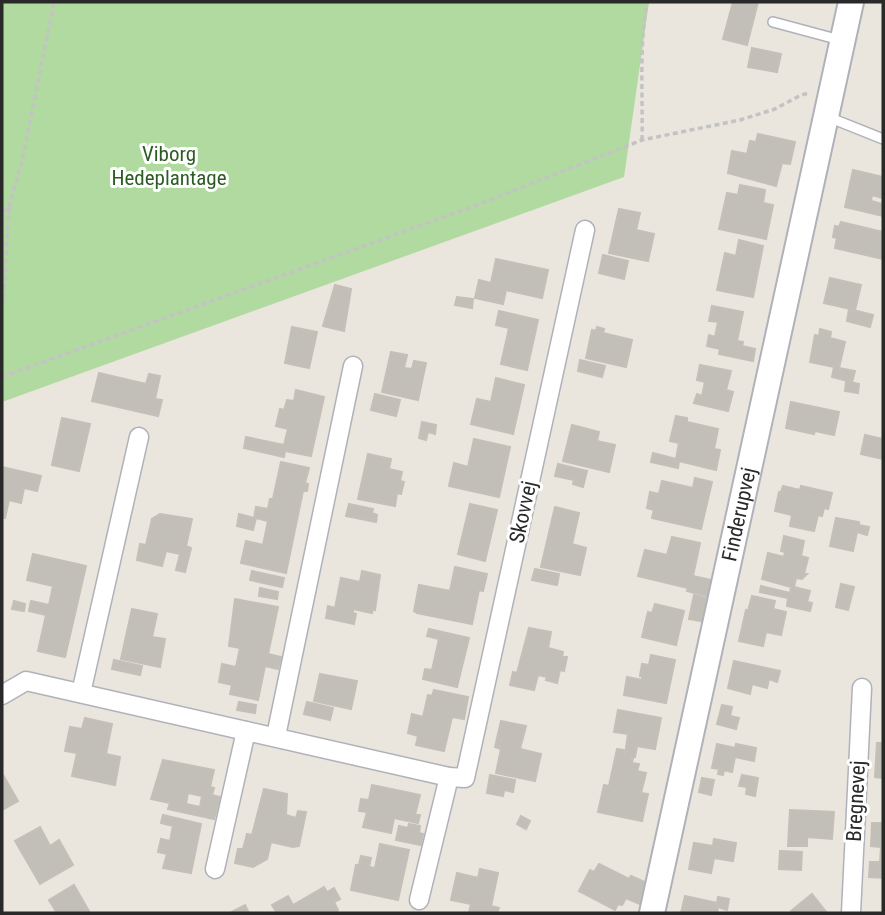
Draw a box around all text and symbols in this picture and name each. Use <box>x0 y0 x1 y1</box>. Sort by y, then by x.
park label: Viborg Hedeplantage <box>111 142 227 190</box>
street label: Finderupvej <box>717 465 761 564</box>
street label: Skovvej <box>505 479 541 545</box>
street label: Bregnevej <box>842 760 870 842</box>

